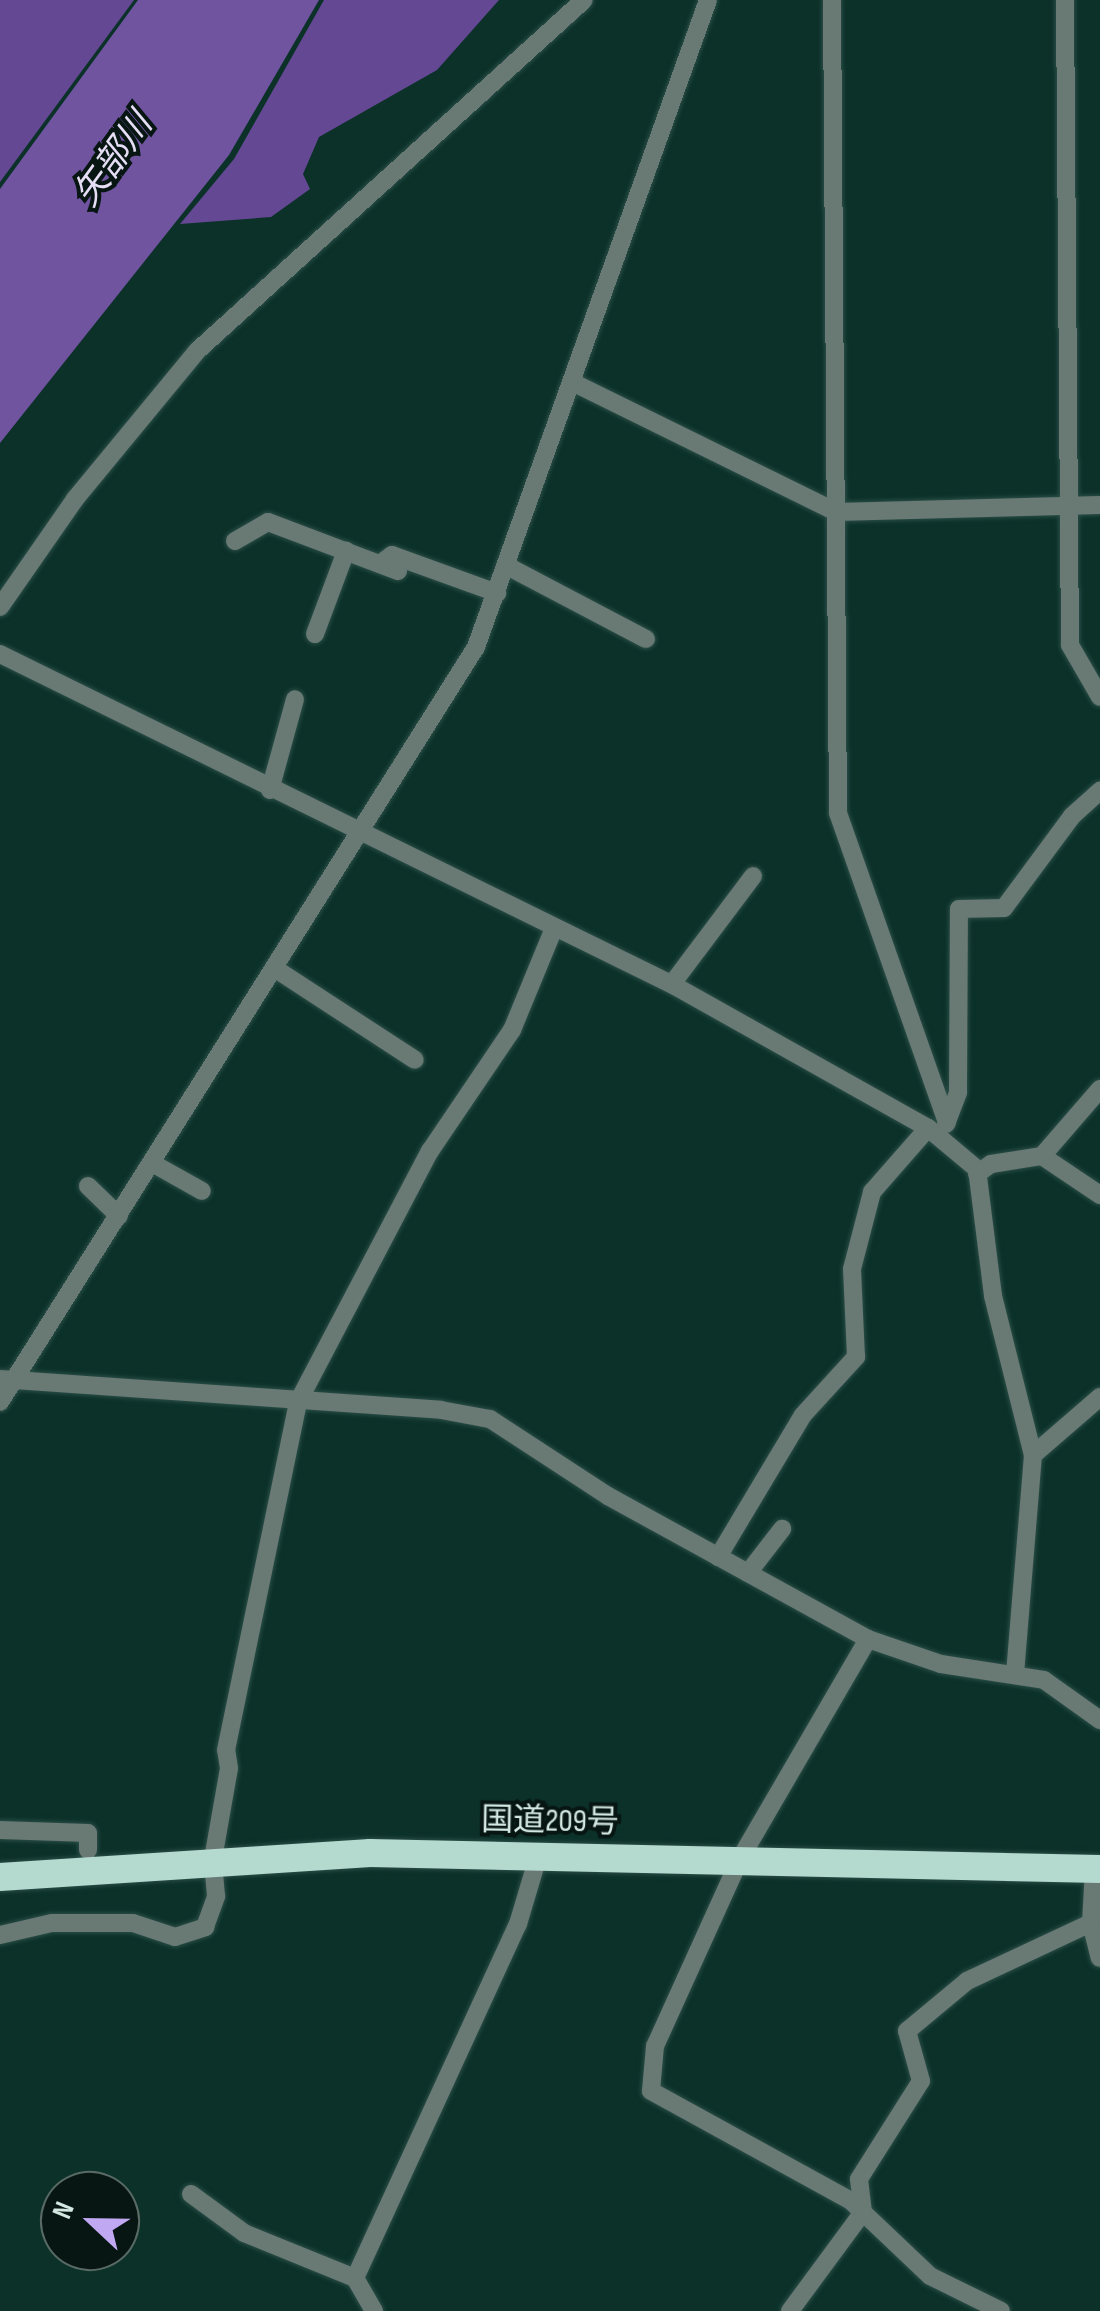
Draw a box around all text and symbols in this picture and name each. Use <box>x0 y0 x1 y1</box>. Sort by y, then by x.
water label: 矢部川 <box>66 105 162 215</box>
street label: 国道209号 <box>481 1802 619 1842</box>
north arrow <box>40 2171 140 2271</box>
text: N <box>45 2197 82 2223</box>

